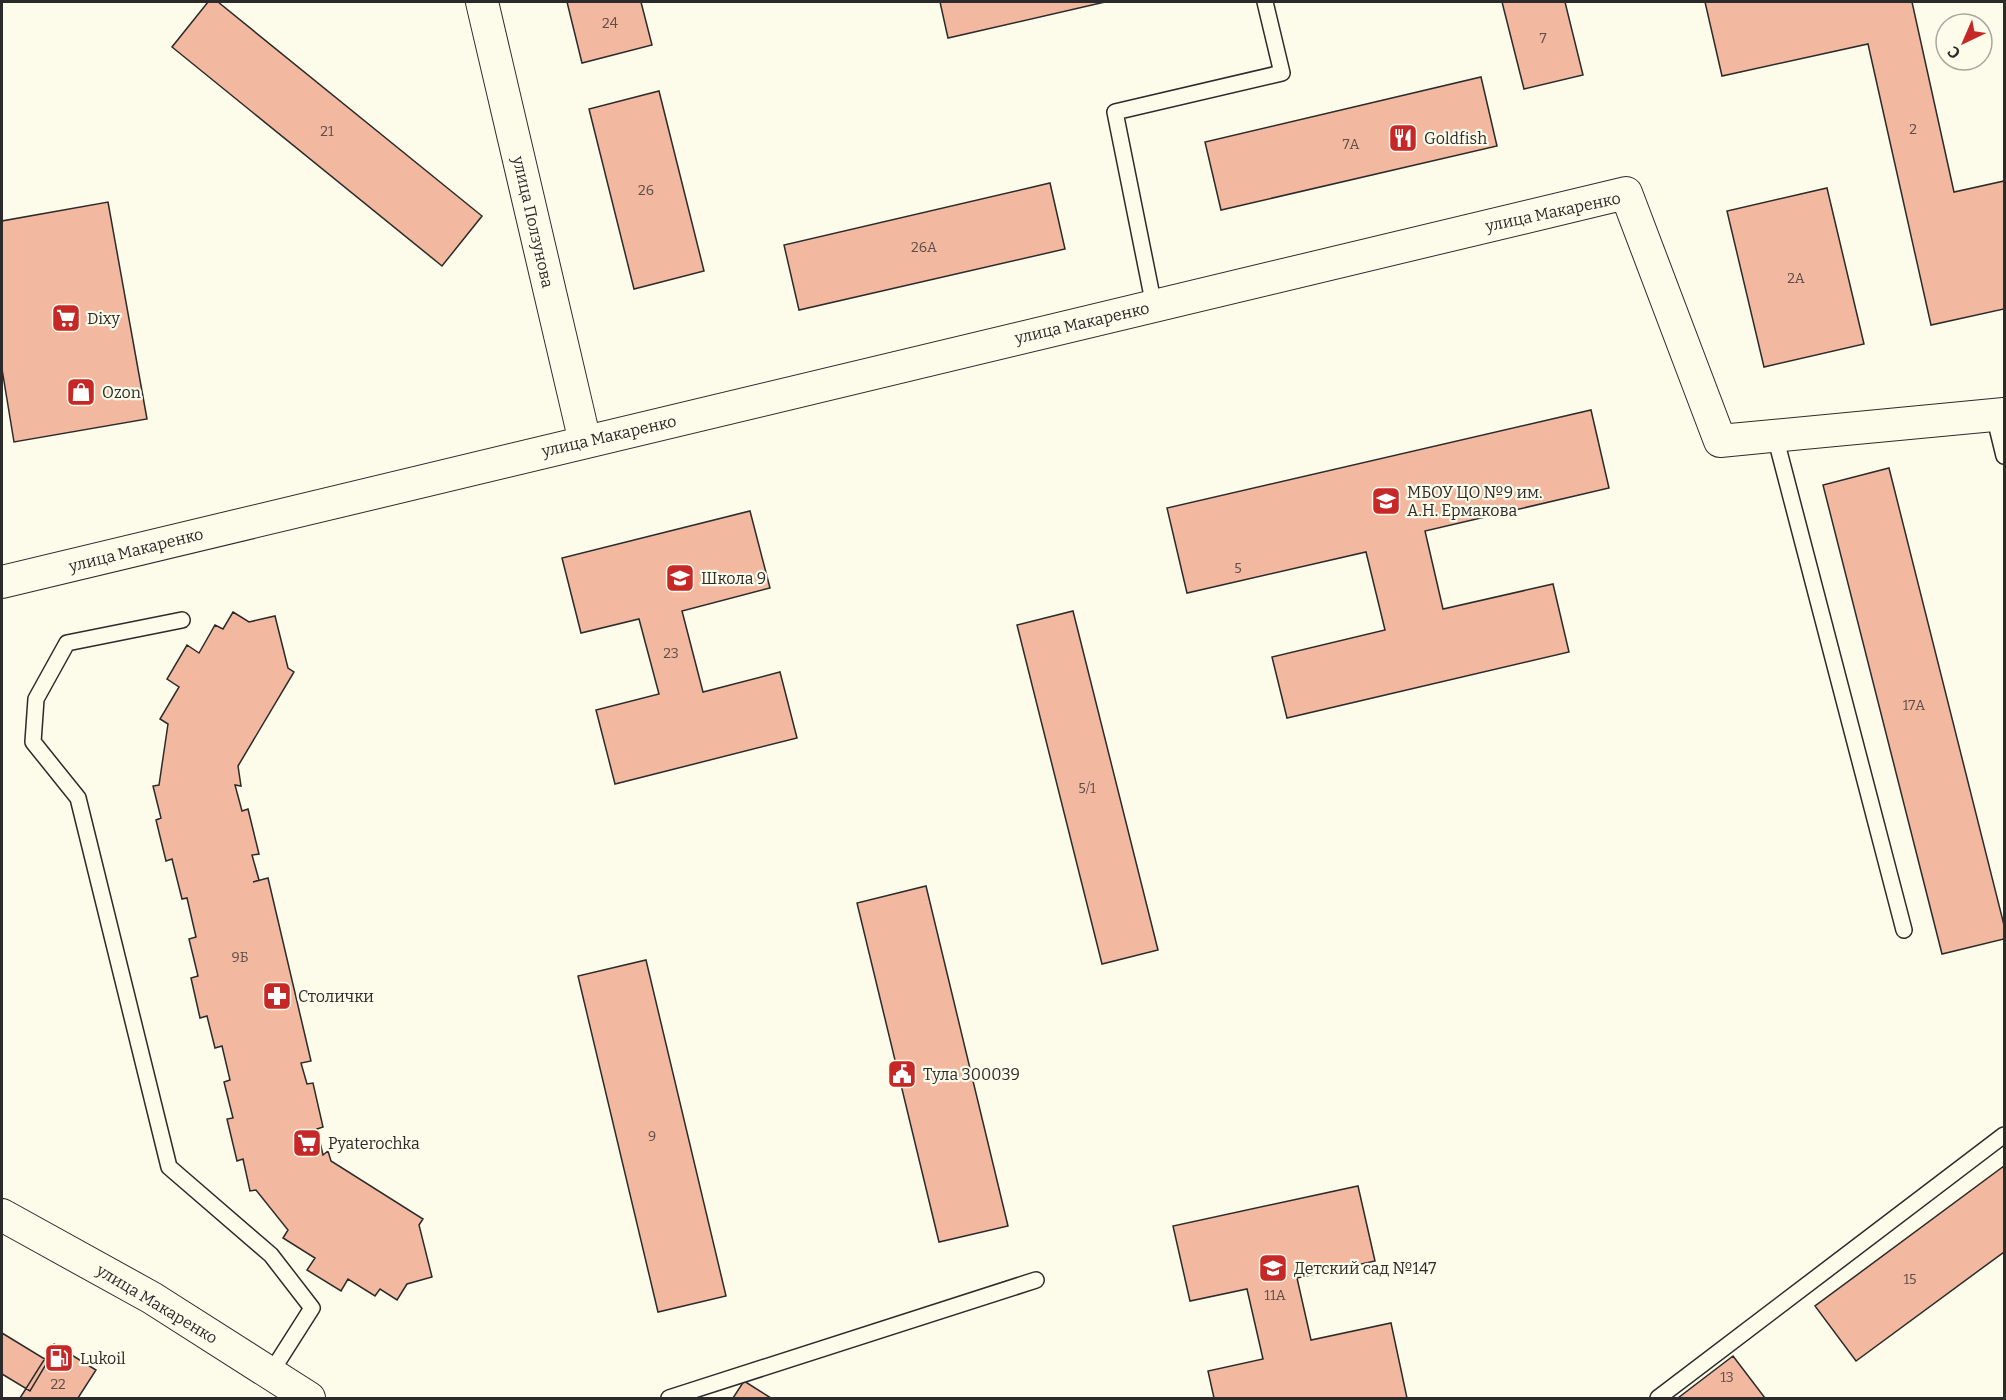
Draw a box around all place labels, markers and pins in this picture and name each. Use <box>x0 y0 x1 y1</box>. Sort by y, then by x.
restaurant icon: Goldfish <box>1387 122 1419 154</box>
place label: Goldfish <box>1424 129 1487 148</box>
supermarket icon: Dixy <box>50 302 82 334</box>
place label: Dixy <box>87 309 120 328</box>
shop icon: Ozon <box>65 376 97 408</box>
place label: Ozon <box>102 383 141 402</box>
place label: МБОУ ЦО №9 им. А.Н. Ермакова <box>1407 483 1542 520</box>
school or university icon: МБОУ ЦО №9 им. А.Н. Ермакова <box>1370 485 1402 517</box>
school or university icon: Школа 9 <box>664 562 696 594</box>
place label: Школа 9 <box>701 569 766 588</box>
pharmacy icon: Столички <box>261 980 293 1012</box>
place label: Столички <box>298 987 374 1006</box>
public building icon: Тула 300039 <box>886 1058 918 1090</box>
place label: Тула 300039 <box>923 1065 1020 1084</box>
supermarket icon: Pyaterochka <box>291 1127 323 1159</box>
place label: Pyaterochka <box>328 1134 420 1153</box>
school or university icon: Детский сад №147 <box>1257 1252 1289 1284</box>
place label: Детский сад №147 <box>1294 1259 1436 1278</box>
fuel station icon: Lukoil <box>43 1342 75 1374</box>
place label: Lukoil <box>80 1349 126 1368</box>

